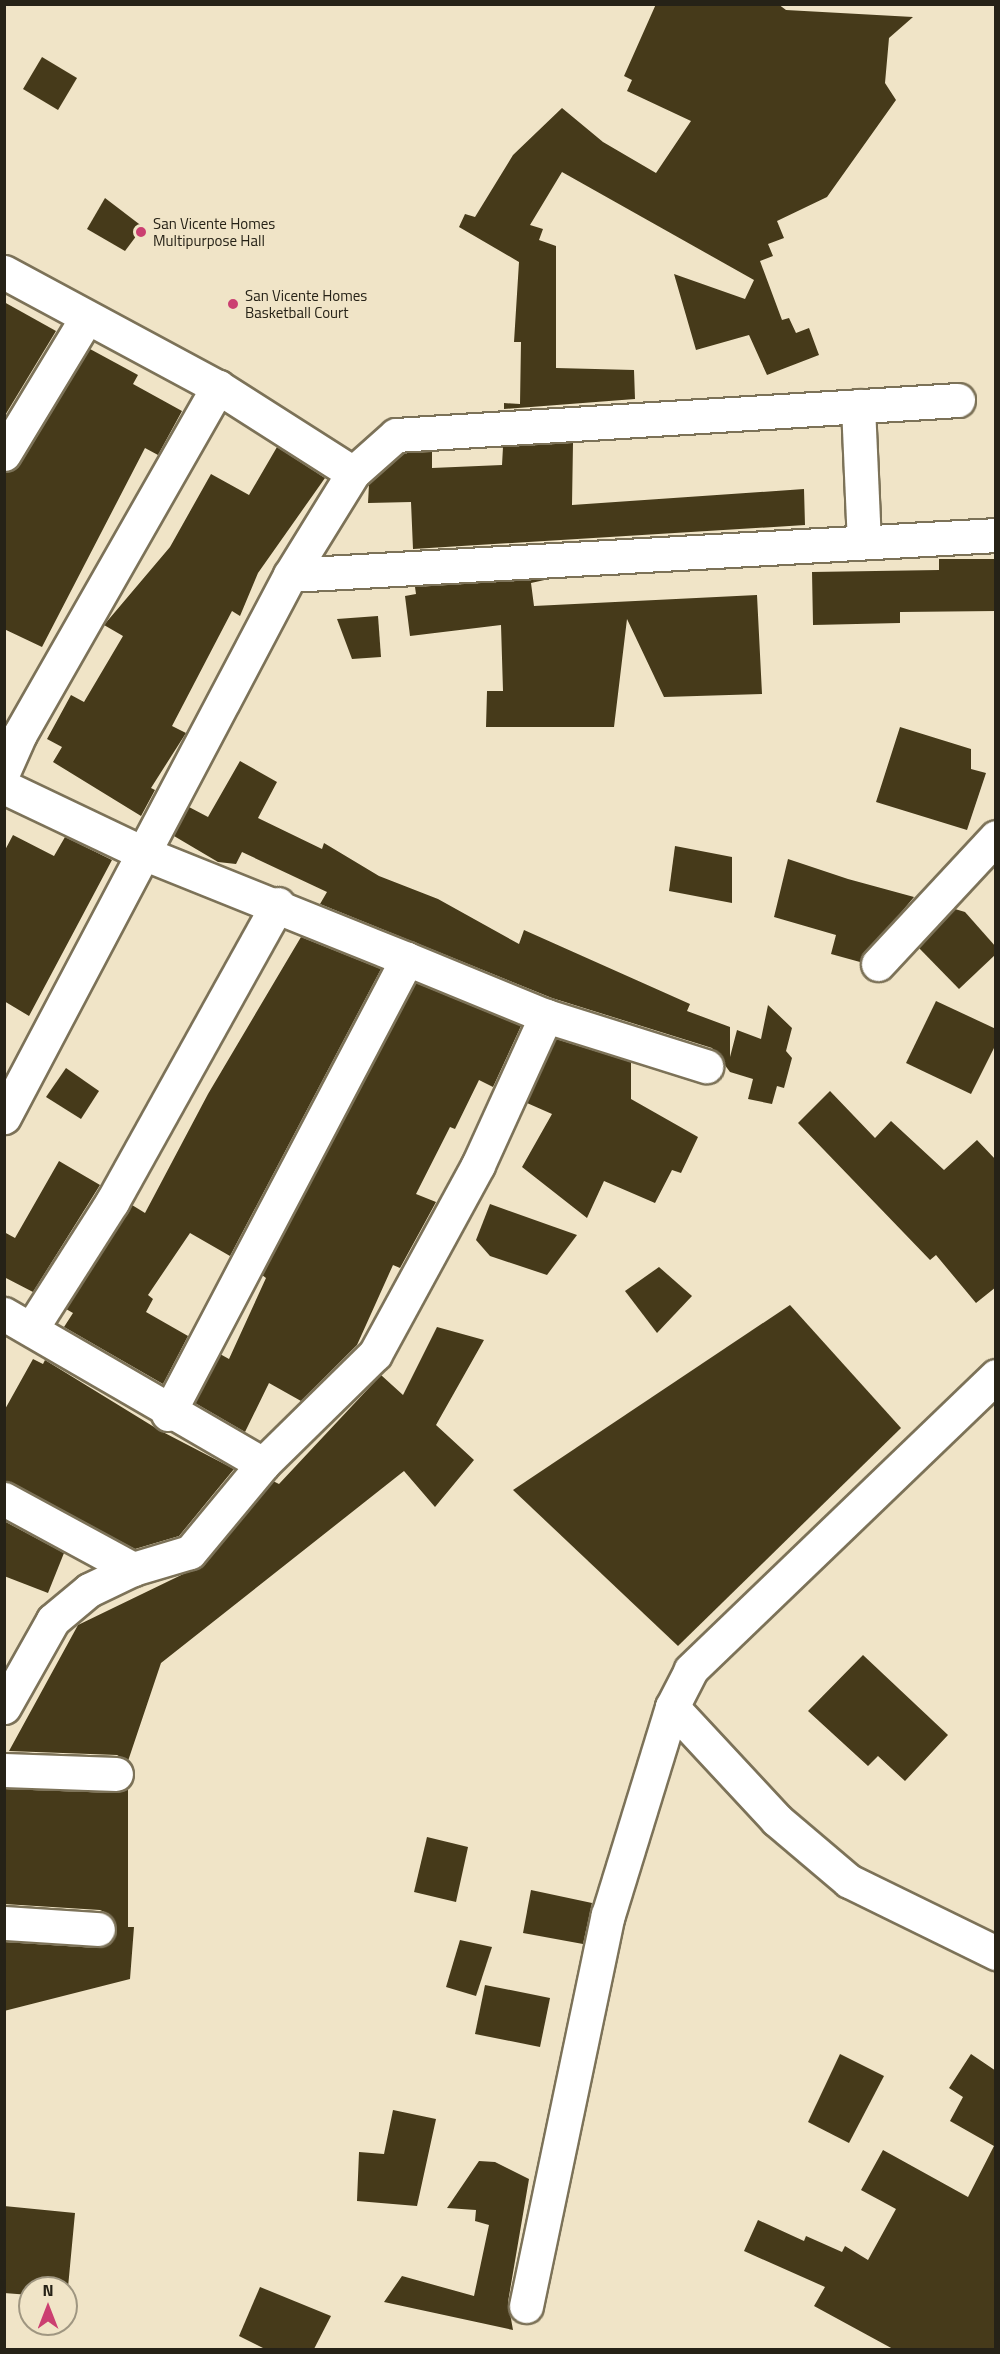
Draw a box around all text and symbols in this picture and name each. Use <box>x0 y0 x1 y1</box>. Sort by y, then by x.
place label: San Vicente Homes Multipurpose Hall <box>153 214 275 249</box>
marker: San Vicente Homes Multipurpose Hall <box>134 225 148 239</box>
place label: San Vicente Homes Basketball Court <box>245 286 367 321</box>
marker: San Vicente Homes Basketball Court <box>226 297 240 311</box>
north arrow <box>18 2276 78 2336</box>
text: N <box>42 2278 54 2302</box>

